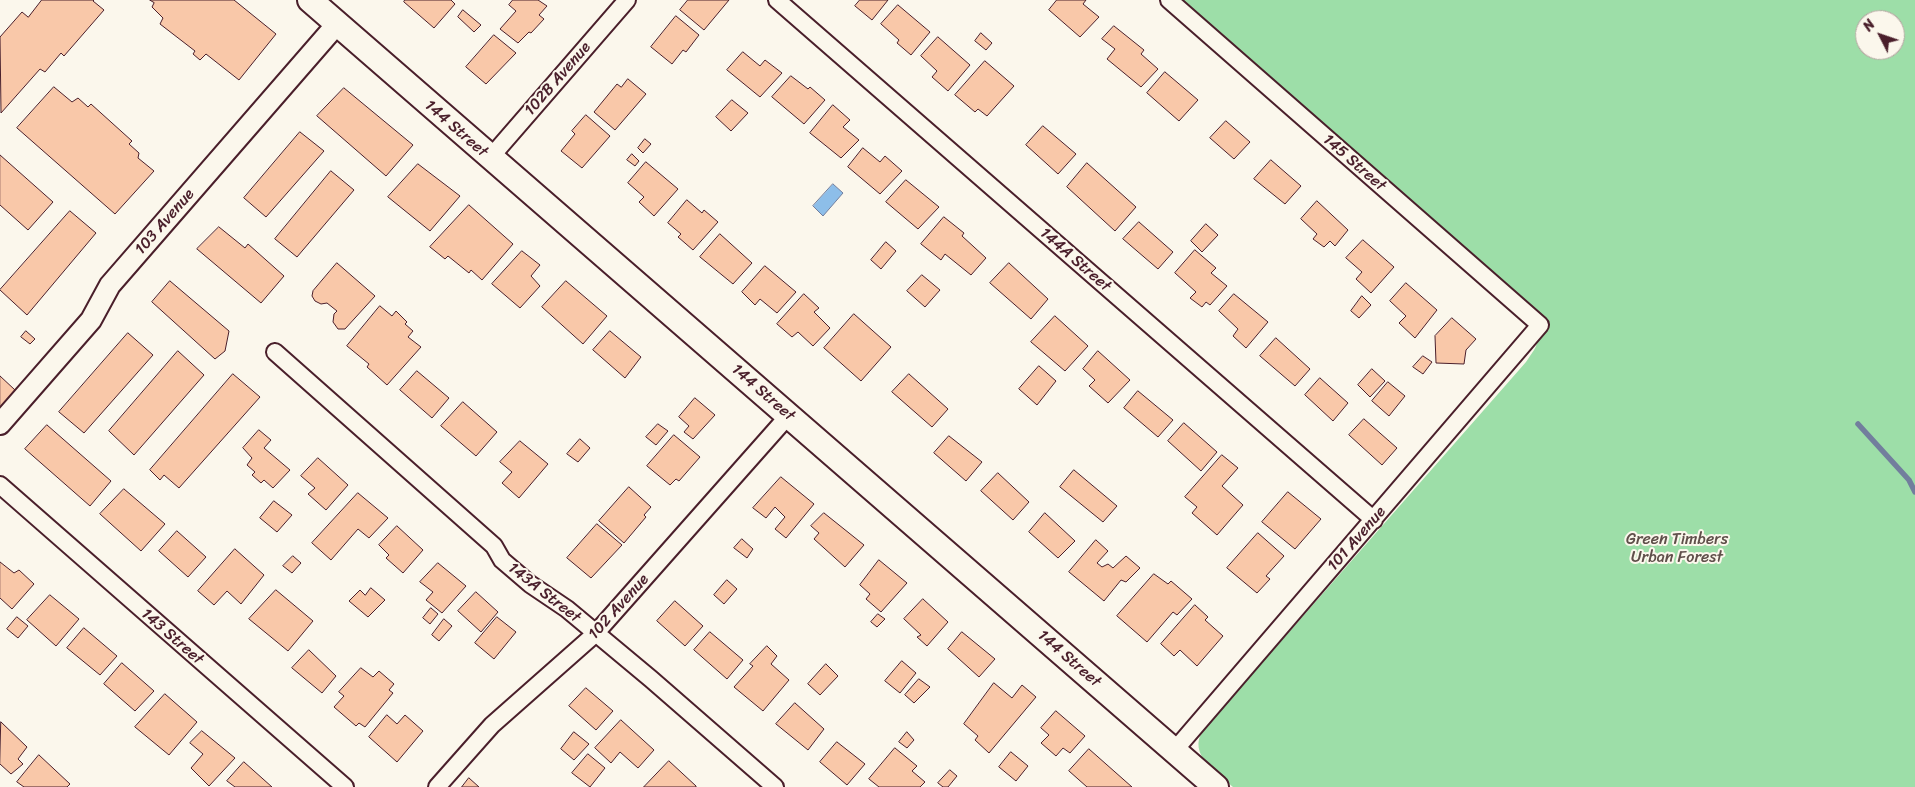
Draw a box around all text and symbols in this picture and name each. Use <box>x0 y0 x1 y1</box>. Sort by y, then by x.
north arrow <box>1855 10 1905 60</box>
text: N <box>1856 14 1882 37</box>
street label: 102B Avenue <box>521 38 595 120</box>
street label: 144 Street <box>420 96 492 162</box>
street label: 145 Street <box>1319 130 1389 196</box>
street label: 103 Avenue <box>131 185 199 259</box>
street label: 144A Street <box>1035 224 1115 296</box>
street label: 144 Street <box>727 360 799 426</box>
street label: 101 Avenue <box>1324 503 1390 575</box>
park label: Green Timbers Urban Forest <box>1626 530 1728 568</box>
street label: 143A Street <box>504 559 584 627</box>
street label: 102 Avenue <box>585 570 653 644</box>
street label: 143 Street <box>137 605 207 669</box>
street label: 144 Street <box>1033 626 1105 692</box>

